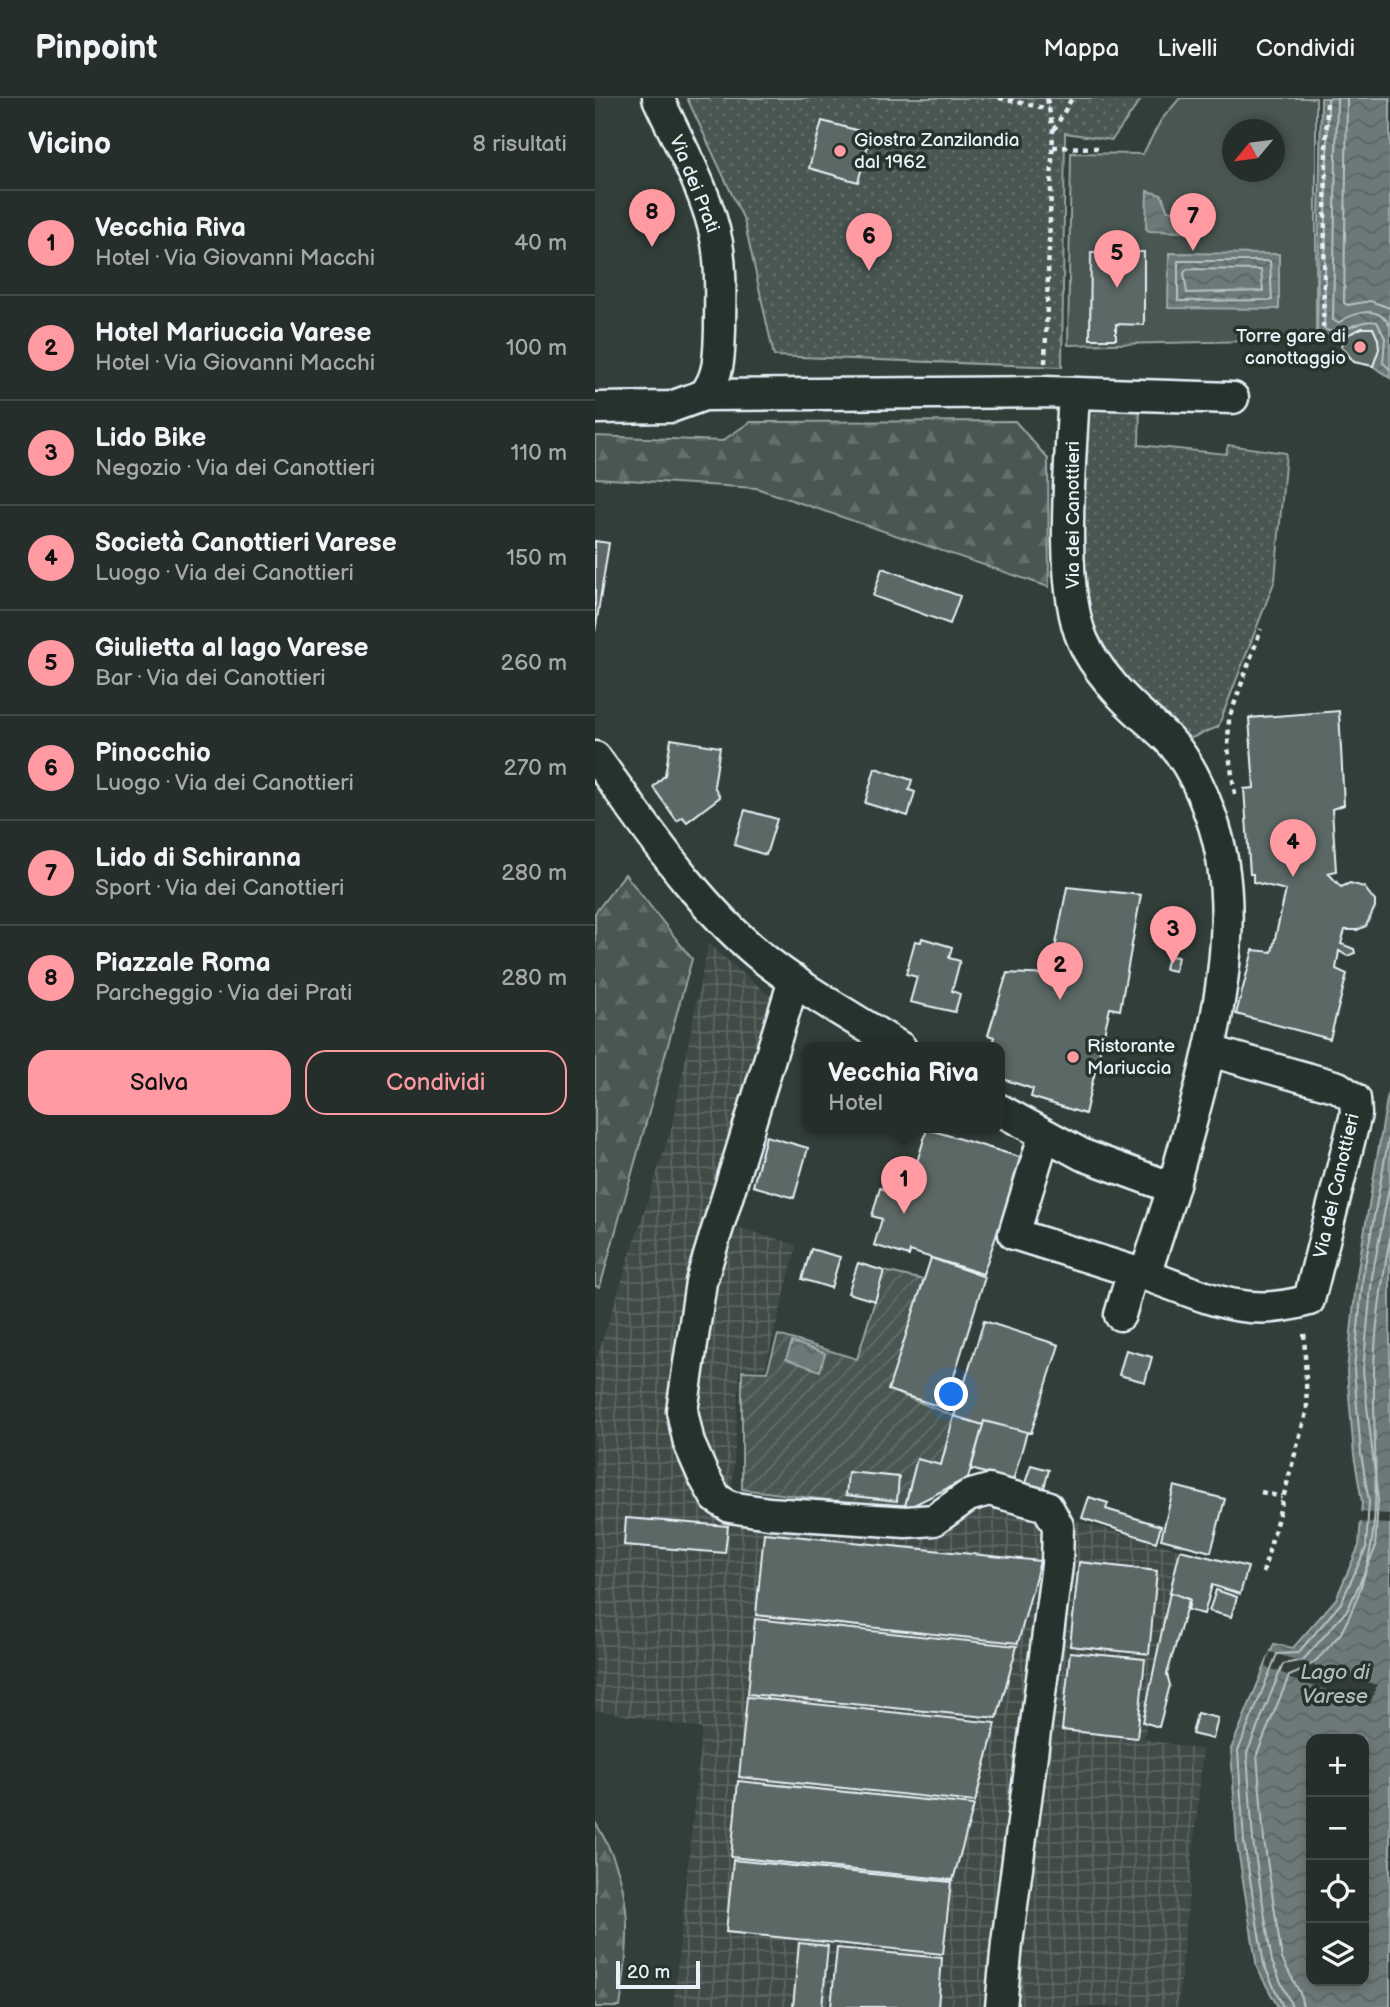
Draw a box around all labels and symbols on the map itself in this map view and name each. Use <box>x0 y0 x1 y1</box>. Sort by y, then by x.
north arrow <box>1222 119 1285 182</box>
place label: Giostra Zanzilandia dal 1962 <box>854 129 1019 174</box>
street label: Via dei Prati <box>664 132 724 236</box>
marker: Giostra Zanzilandia dal 1962 <box>832 143 848 159</box>
pin: 8 <box>629 189 675 247</box>
pin: 7 <box>1170 193 1216 251</box>
pin: 6 <box>846 213 892 271</box>
pin: 5 <box>1094 230 1140 288</box>
place label: Torre gare di canottaggio <box>1236 325 1346 370</box>
marker: Torre gare di canottaggio <box>1352 339 1368 355</box>
street label: Via dei Canottieri <box>1062 441 1085 589</box>
pin: 4 <box>1270 819 1316 877</box>
pin: 3 <box>1150 906 1196 964</box>
pin: 2 <box>1037 942 1083 1000</box>
place label: Ristorante Mariuccia <box>1087 1035 1175 1080</box>
marker: Ristorante Mariuccia <box>1065 1049 1081 1065</box>
street label: Via dei Canottieri <box>1309 1111 1365 1261</box>
pin: 1 <box>881 1156 927 1214</box>
your location <box>934 1377 968 1411</box>
water label: Lago di Varese <box>1300 1660 1371 1709</box>
scale bar <box>616 1958 700 1990</box>

